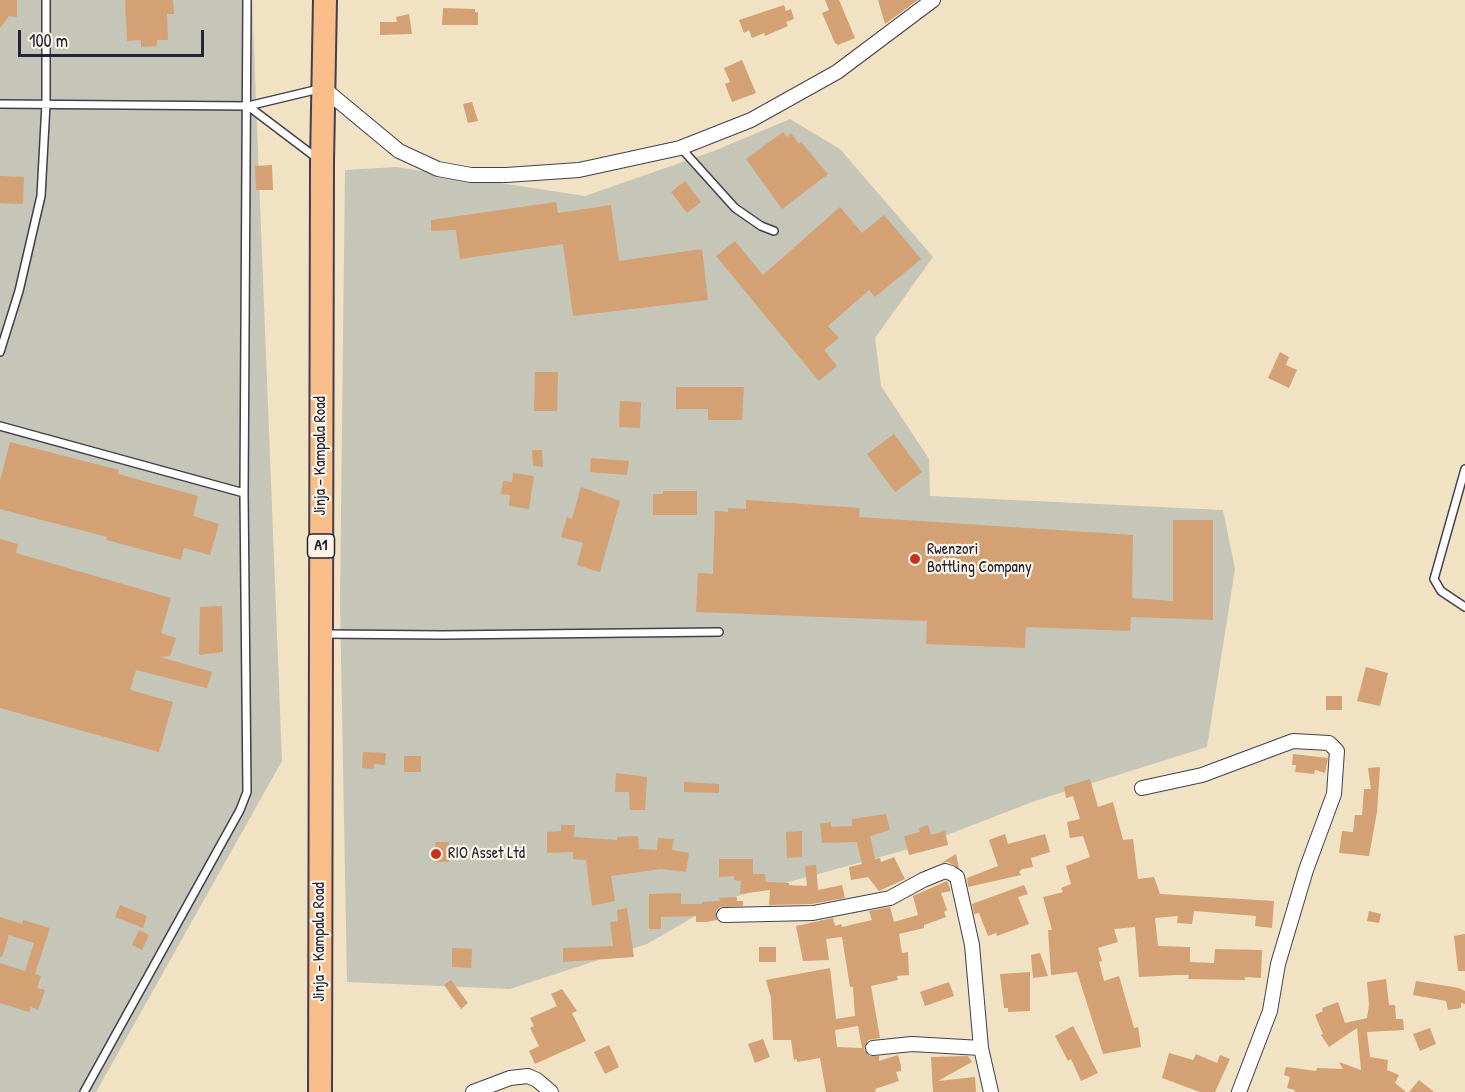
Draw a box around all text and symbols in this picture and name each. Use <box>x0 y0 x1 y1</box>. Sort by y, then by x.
scale bar <box>21 18 207 56</box>
text: 100 m <box>29 28 68 53</box>
street label: Jinja - Kampala Road <box>311 396 331 516</box>
road number: A1 <box>308 534 334 558</box>
place label: Rwenzori Bottling Company <box>927 540 1032 578</box>
marker: Rwenzori Bottling Company <box>908 552 922 566</box>
place label: RIO Asset Ltd <box>448 844 525 864</box>
marker: RIO Asset Ltd <box>429 847 443 861</box>
street label: Jinja - Kampala Road <box>310 882 330 1002</box>

